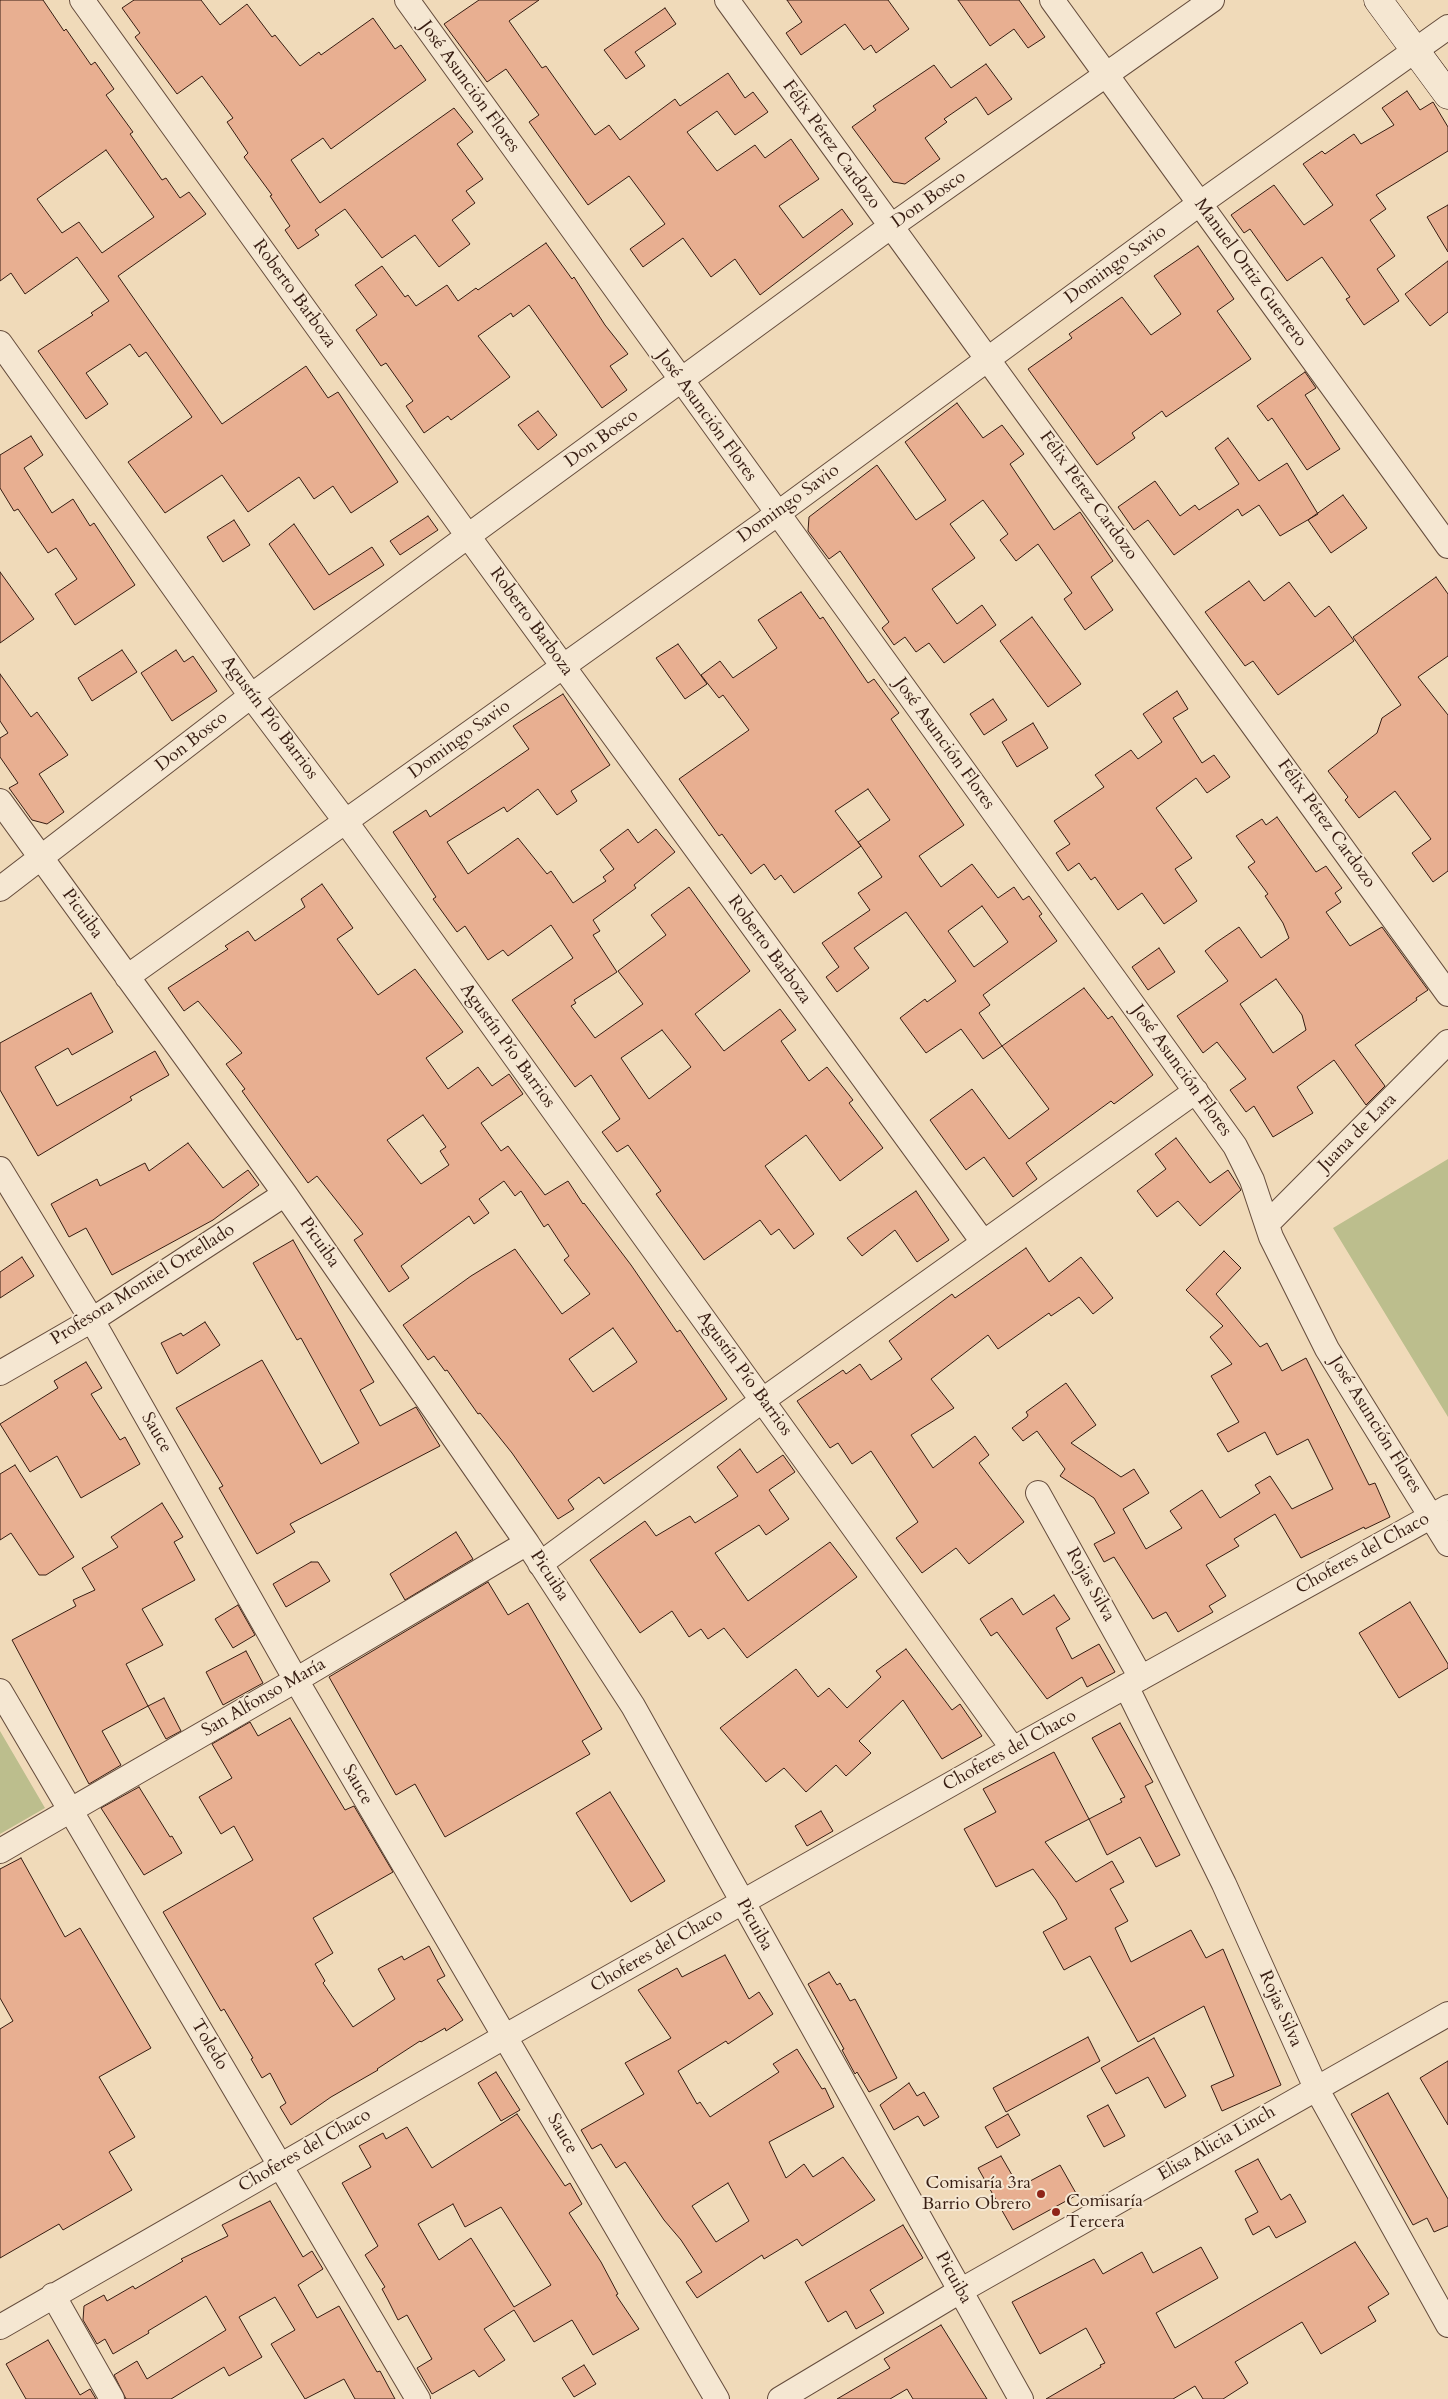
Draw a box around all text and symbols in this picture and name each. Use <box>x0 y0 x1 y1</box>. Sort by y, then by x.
street label: José Asunción Flores <box>414 17 524 157</box>
street label: Félix Pérez Cardozo <box>777 77 885 213</box>
street label: Don Bosco <box>888 167 970 233</box>
street label: Manuel Ortiz Guerrero <box>1189 195 1311 351</box>
street label: Domingo Savio <box>1061 221 1171 309</box>
street label: Roberto Barboza <box>247 236 341 352</box>
street label: José Asunción Flores <box>651 346 761 486</box>
street label: Don Bosco <box>561 405 643 473</box>
street label: Félix Pérez Cardozo <box>1034 428 1142 564</box>
street label: Domingo Savio <box>734 460 844 548</box>
street label: Roberto Barboza <box>484 564 578 680</box>
street label: Agustín Pío Barrios <box>216 652 322 784</box>
street label: José Asunción Flores <box>889 674 999 814</box>
street label: Domingo Savio <box>405 696 515 784</box>
street label: Don Bosco <box>152 707 232 777</box>
street label: Félix Pérez Cardozo <box>1272 756 1380 892</box>
street label: Picuiba <box>57 885 107 943</box>
street label: Roberto Barboza <box>722 892 816 1008</box>
street label: Agustín Pío Barrios <box>455 979 559 1113</box>
street label: José Asunción Flores <box>1126 1001 1236 1141</box>
street label: Juana de Lara <box>1314 1089 1402 1177</box>
street label: Picuiba <box>294 1214 344 1272</box>
street label: Profesora Montiel Ortellado <box>47 1219 239 1351</box>
street label: Agustín Pío Barrios <box>692 1307 796 1441</box>
street label: José Asunción Flores <box>1324 1353 1426 1497</box>
street label: Sauce <box>136 1409 176 1457</box>
street label: Choferes del Chaco <box>1293 1508 1433 1600</box>
street label: Rojas Silva <box>1061 1544 1119 1626</box>
street label: Picuiba <box>525 1547 573 1605</box>
street label: San Alfonso María <box>198 1654 330 1742</box>
street label: Choferes del Chaco <box>940 1705 1080 1797</box>
street label: Sauce <box>337 1761 377 1809</box>
street label: Picuiba <box>731 1895 777 1955</box>
street label: Choferes del Chaco <box>587 1904 727 1998</box>
street label: Rojas Silva <box>1254 1967 1306 2051</box>
street label: Toledo <box>186 2016 232 2074</box>
street label: Elisa Alicia Linch <box>1154 2102 1280 2186</box>
street label: Choferes del Chaco <box>235 2104 375 2198</box>
street label: Sauce <box>542 2110 582 2158</box>
place label: Comisaría 3ra Barrio Obrero <box>922 2173 1031 2216</box>
marker: Comisaría 3ra Barrio Obrero <box>1035 2188 1047 2200</box>
place label: Comisaría Tercera <box>1066 2191 1143 2234</box>
marker: Comisaría Tercera <box>1050 2206 1062 2218</box>
street label: Picuiba <box>930 2248 976 2308</box>

